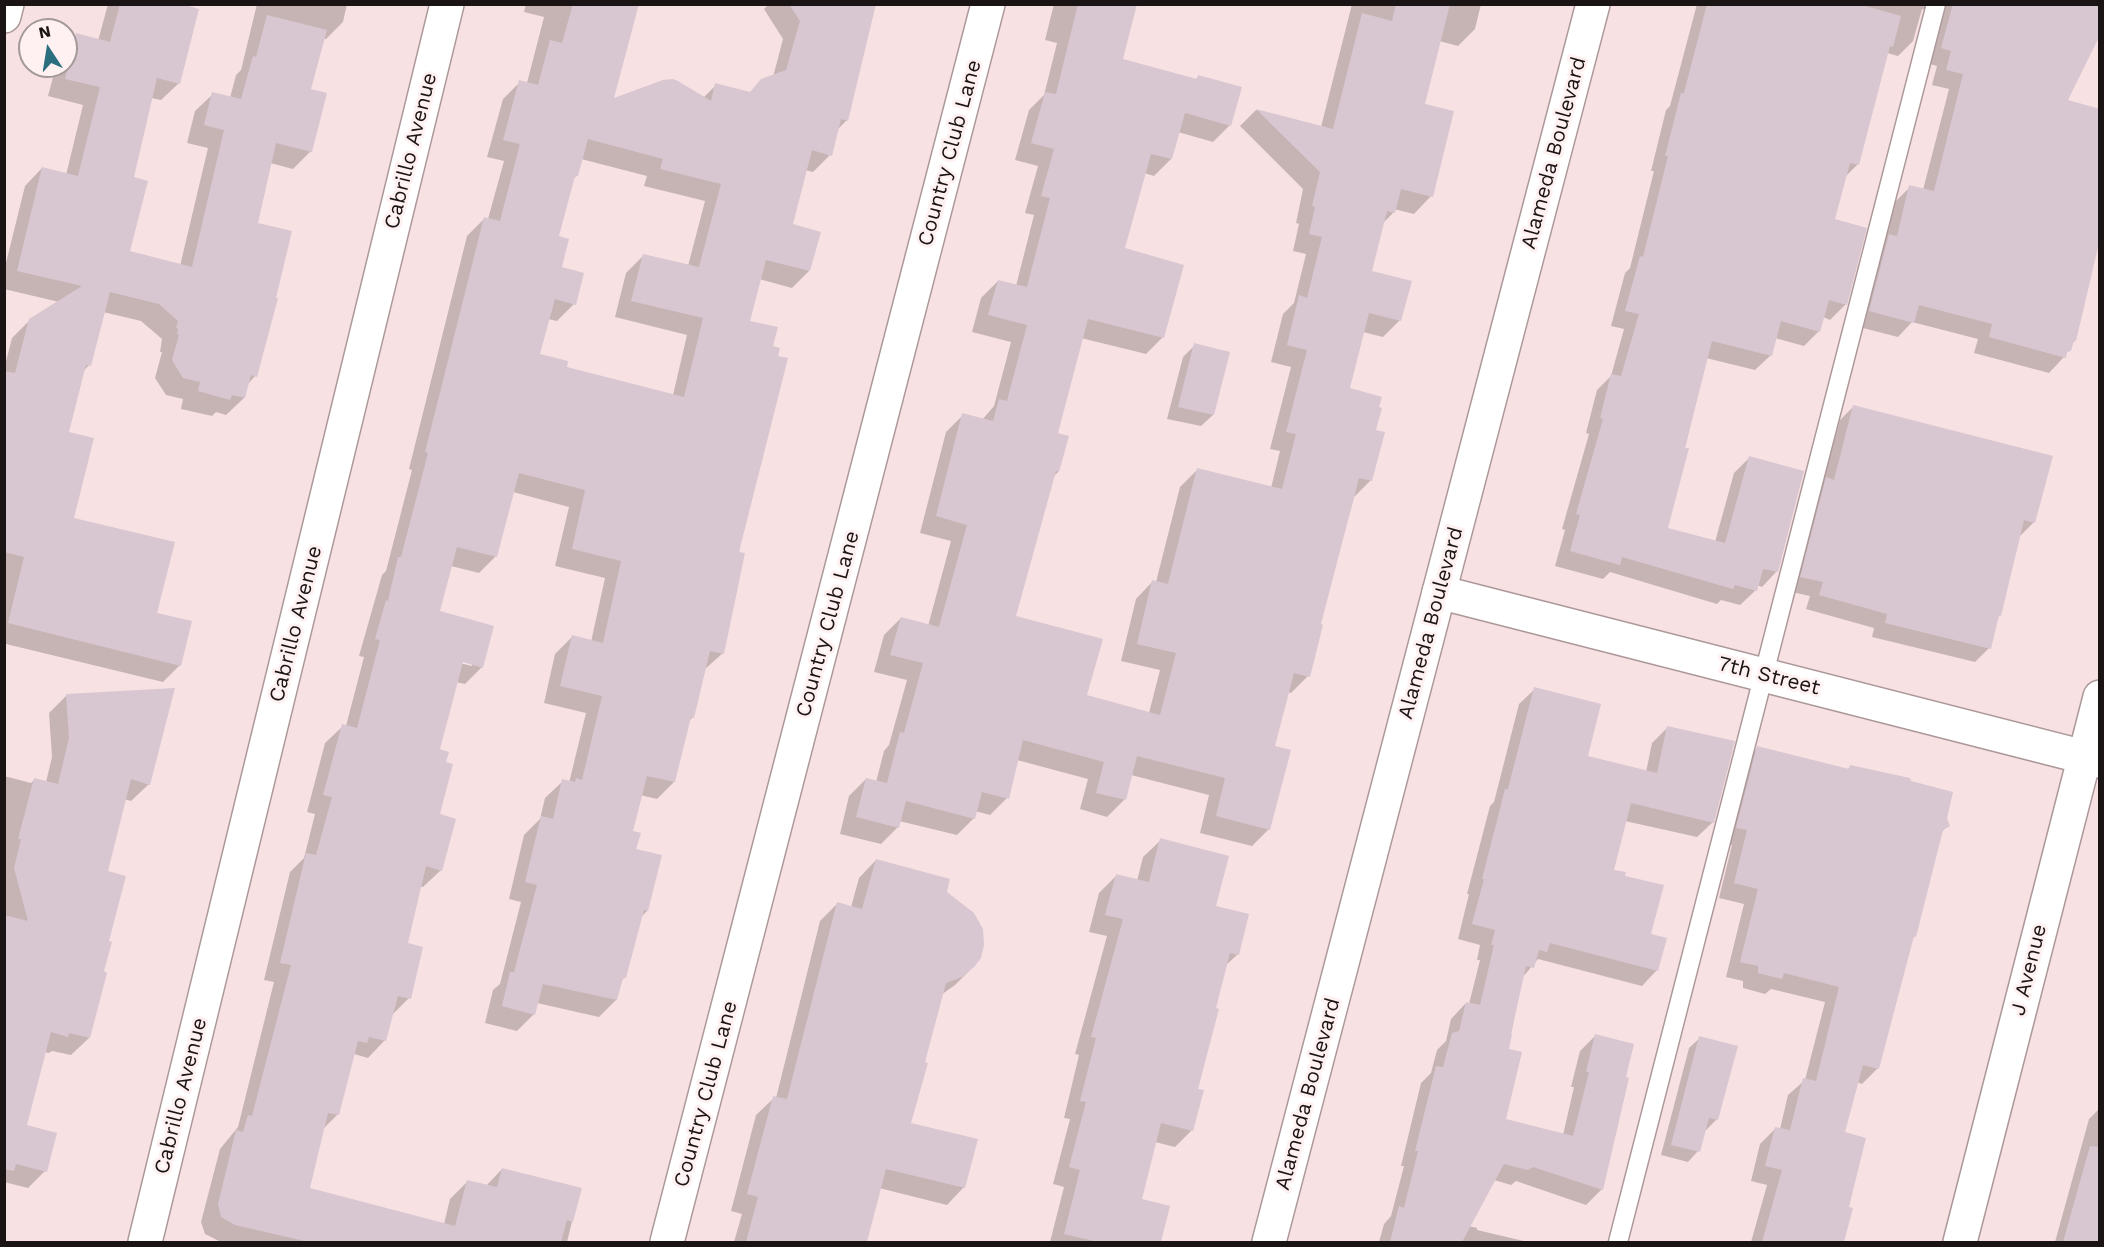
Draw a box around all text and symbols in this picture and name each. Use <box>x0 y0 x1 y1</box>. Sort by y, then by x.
north arrow <box>18 18 78 78</box>
text: N <box>37 21 52 42</box>
street label: Alameda Boulevard <box>1516 54 1592 252</box>
street label: Country Club Lane <box>913 57 987 249</box>
street label: Cabrillo Avenue <box>379 70 443 232</box>
street label: Alameda Boulevard <box>1393 524 1469 722</box>
street label: Country Club Lane <box>791 528 865 720</box>
street label: Cabrillo Avenue <box>264 543 328 705</box>
street label: 7th Street <box>1716 651 1822 701</box>
street label: J Avenue <box>2005 922 2053 1018</box>
street label: Alameda Boulevard <box>1270 995 1346 1193</box>
street label: Country Club Lane <box>669 998 743 1190</box>
street label: Cabrillo Avenue <box>149 1015 213 1177</box>

